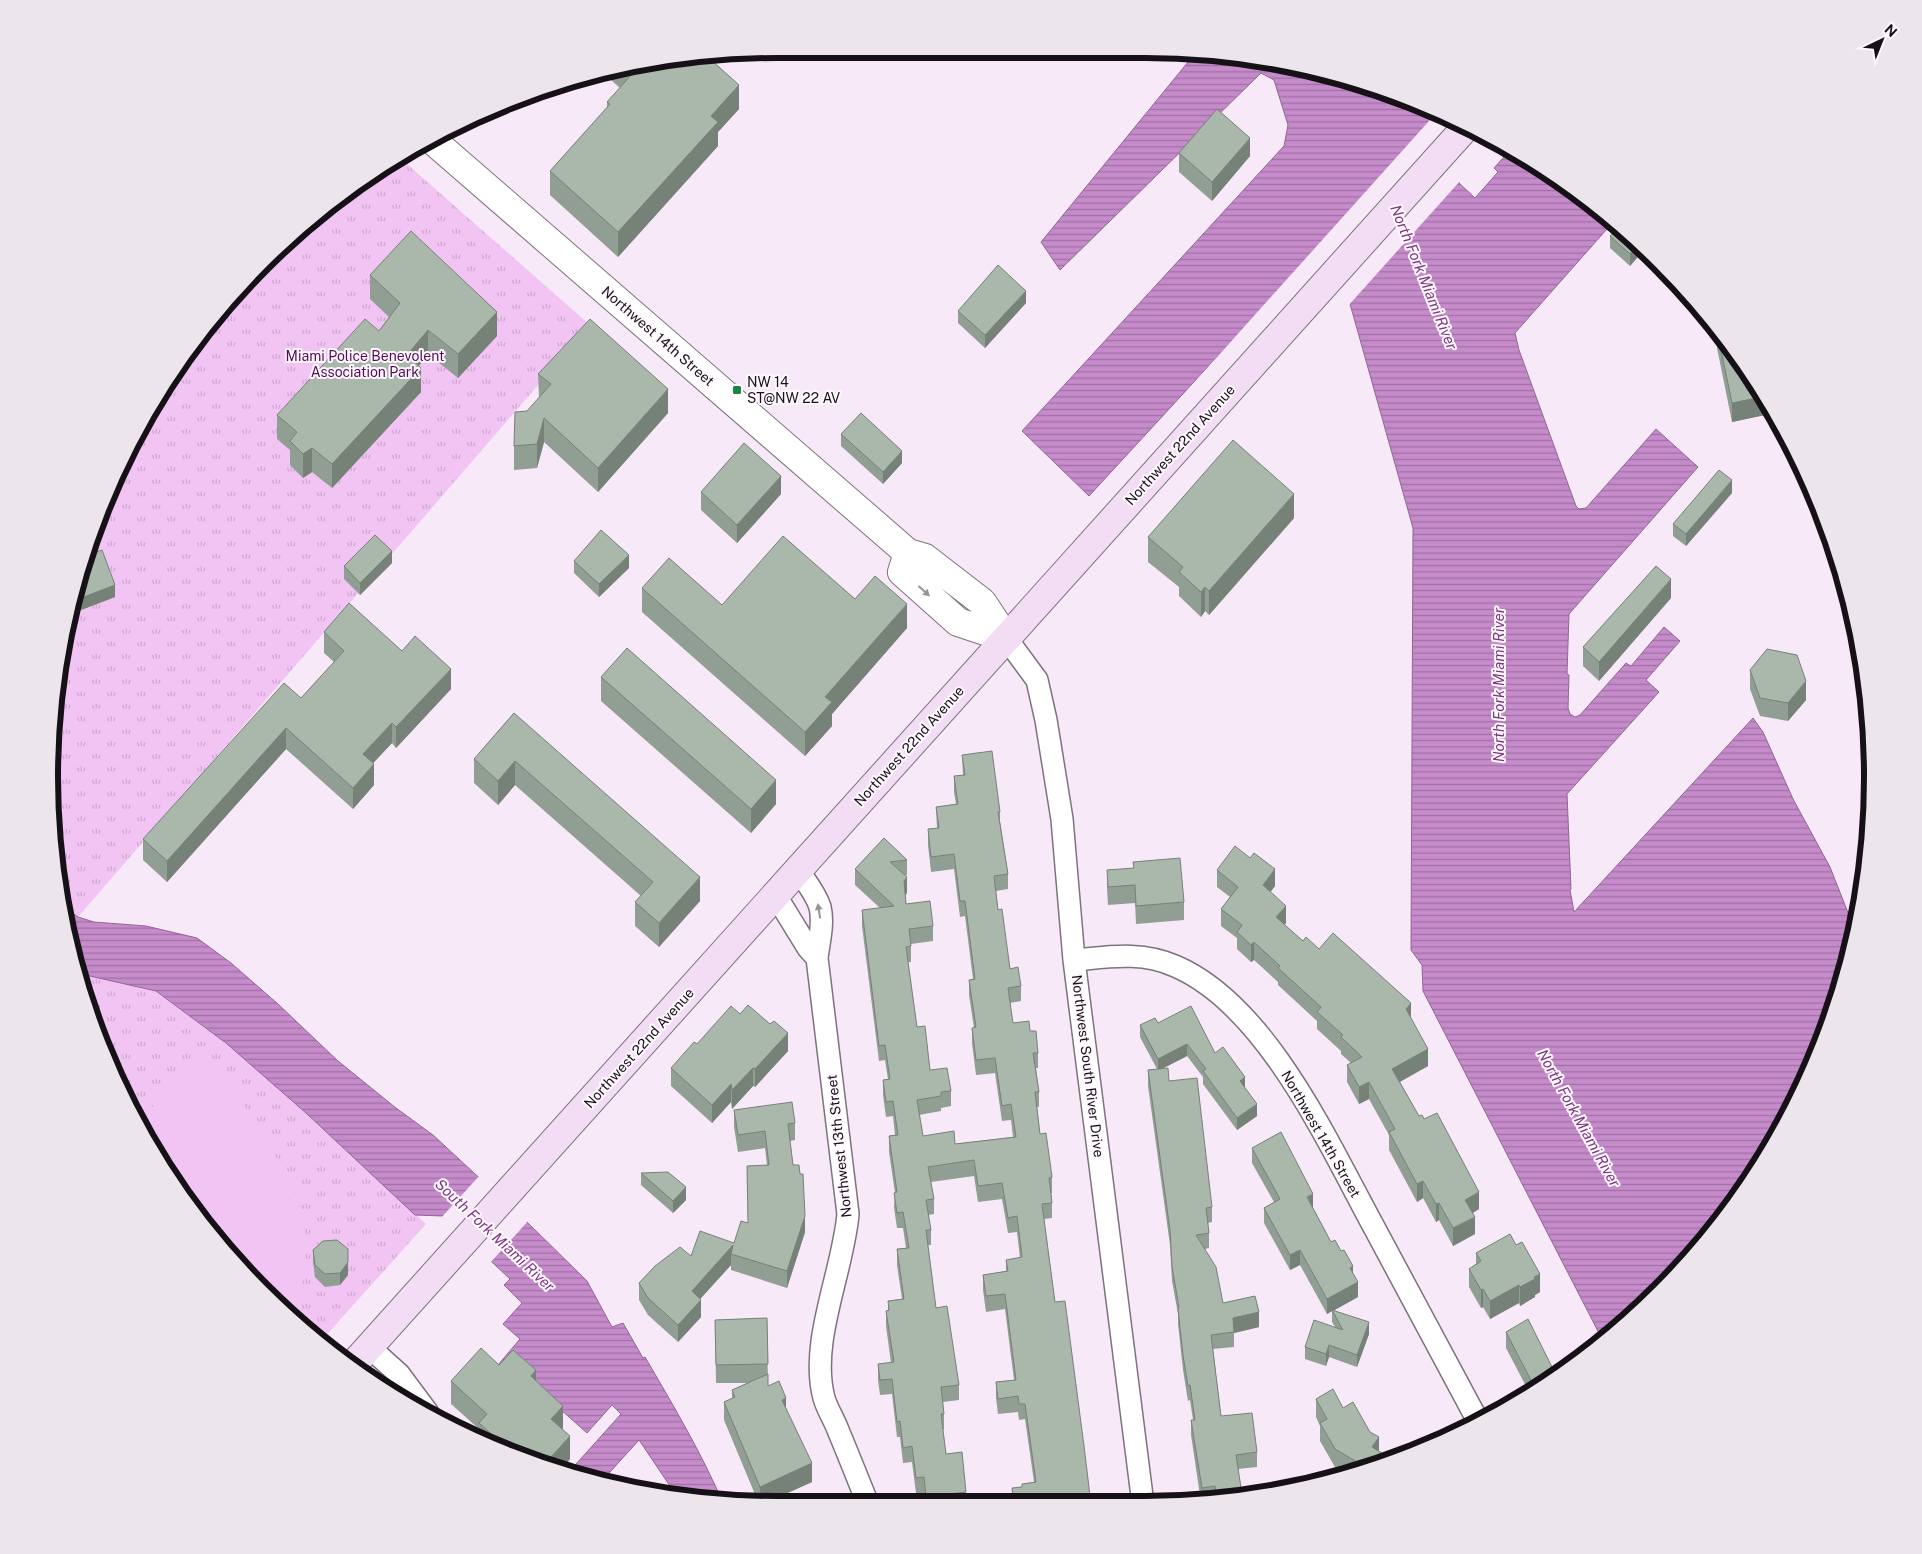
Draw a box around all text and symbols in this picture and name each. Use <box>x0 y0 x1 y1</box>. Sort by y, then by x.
north arrow <box>1857 15 1907 65</box>
text: N <box>1881 21 1900 40</box>
water label: North Fork Miami River <box>1387 202 1461 352</box>
street label: Northwest 14th Street <box>599 283 717 389</box>
park label: Miami Police Benevolent Association Park <box>286 348 444 380</box>
place label: NW 14 ST@NW 22 AV <box>747 374 841 406</box>
street label: Northwest 22nd Avenue <box>1122 382 1238 508</box>
marker: NW 14 ST@NW 22 AV <box>731 384 743 396</box>
one-way arrow <box>917 586 930 597</box>
water label: North Fork Miami River <box>1490 607 1507 762</box>
street label: Northwest 22nd Avenue <box>851 683 967 809</box>
one-way arrow <box>815 903 823 919</box>
street label: Northwest South River Drive <box>1069 974 1107 1158</box>
street label: Northwest 22nd Avenue <box>581 985 697 1111</box>
water label: North Fork Miami River <box>1534 1046 1624 1190</box>
street label: Northwest 14th Street <box>1278 1068 1364 1200</box>
street label: Northwest 13th Street <box>824 1074 854 1218</box>
water label: South Fork Miami River <box>432 1175 558 1295</box>

